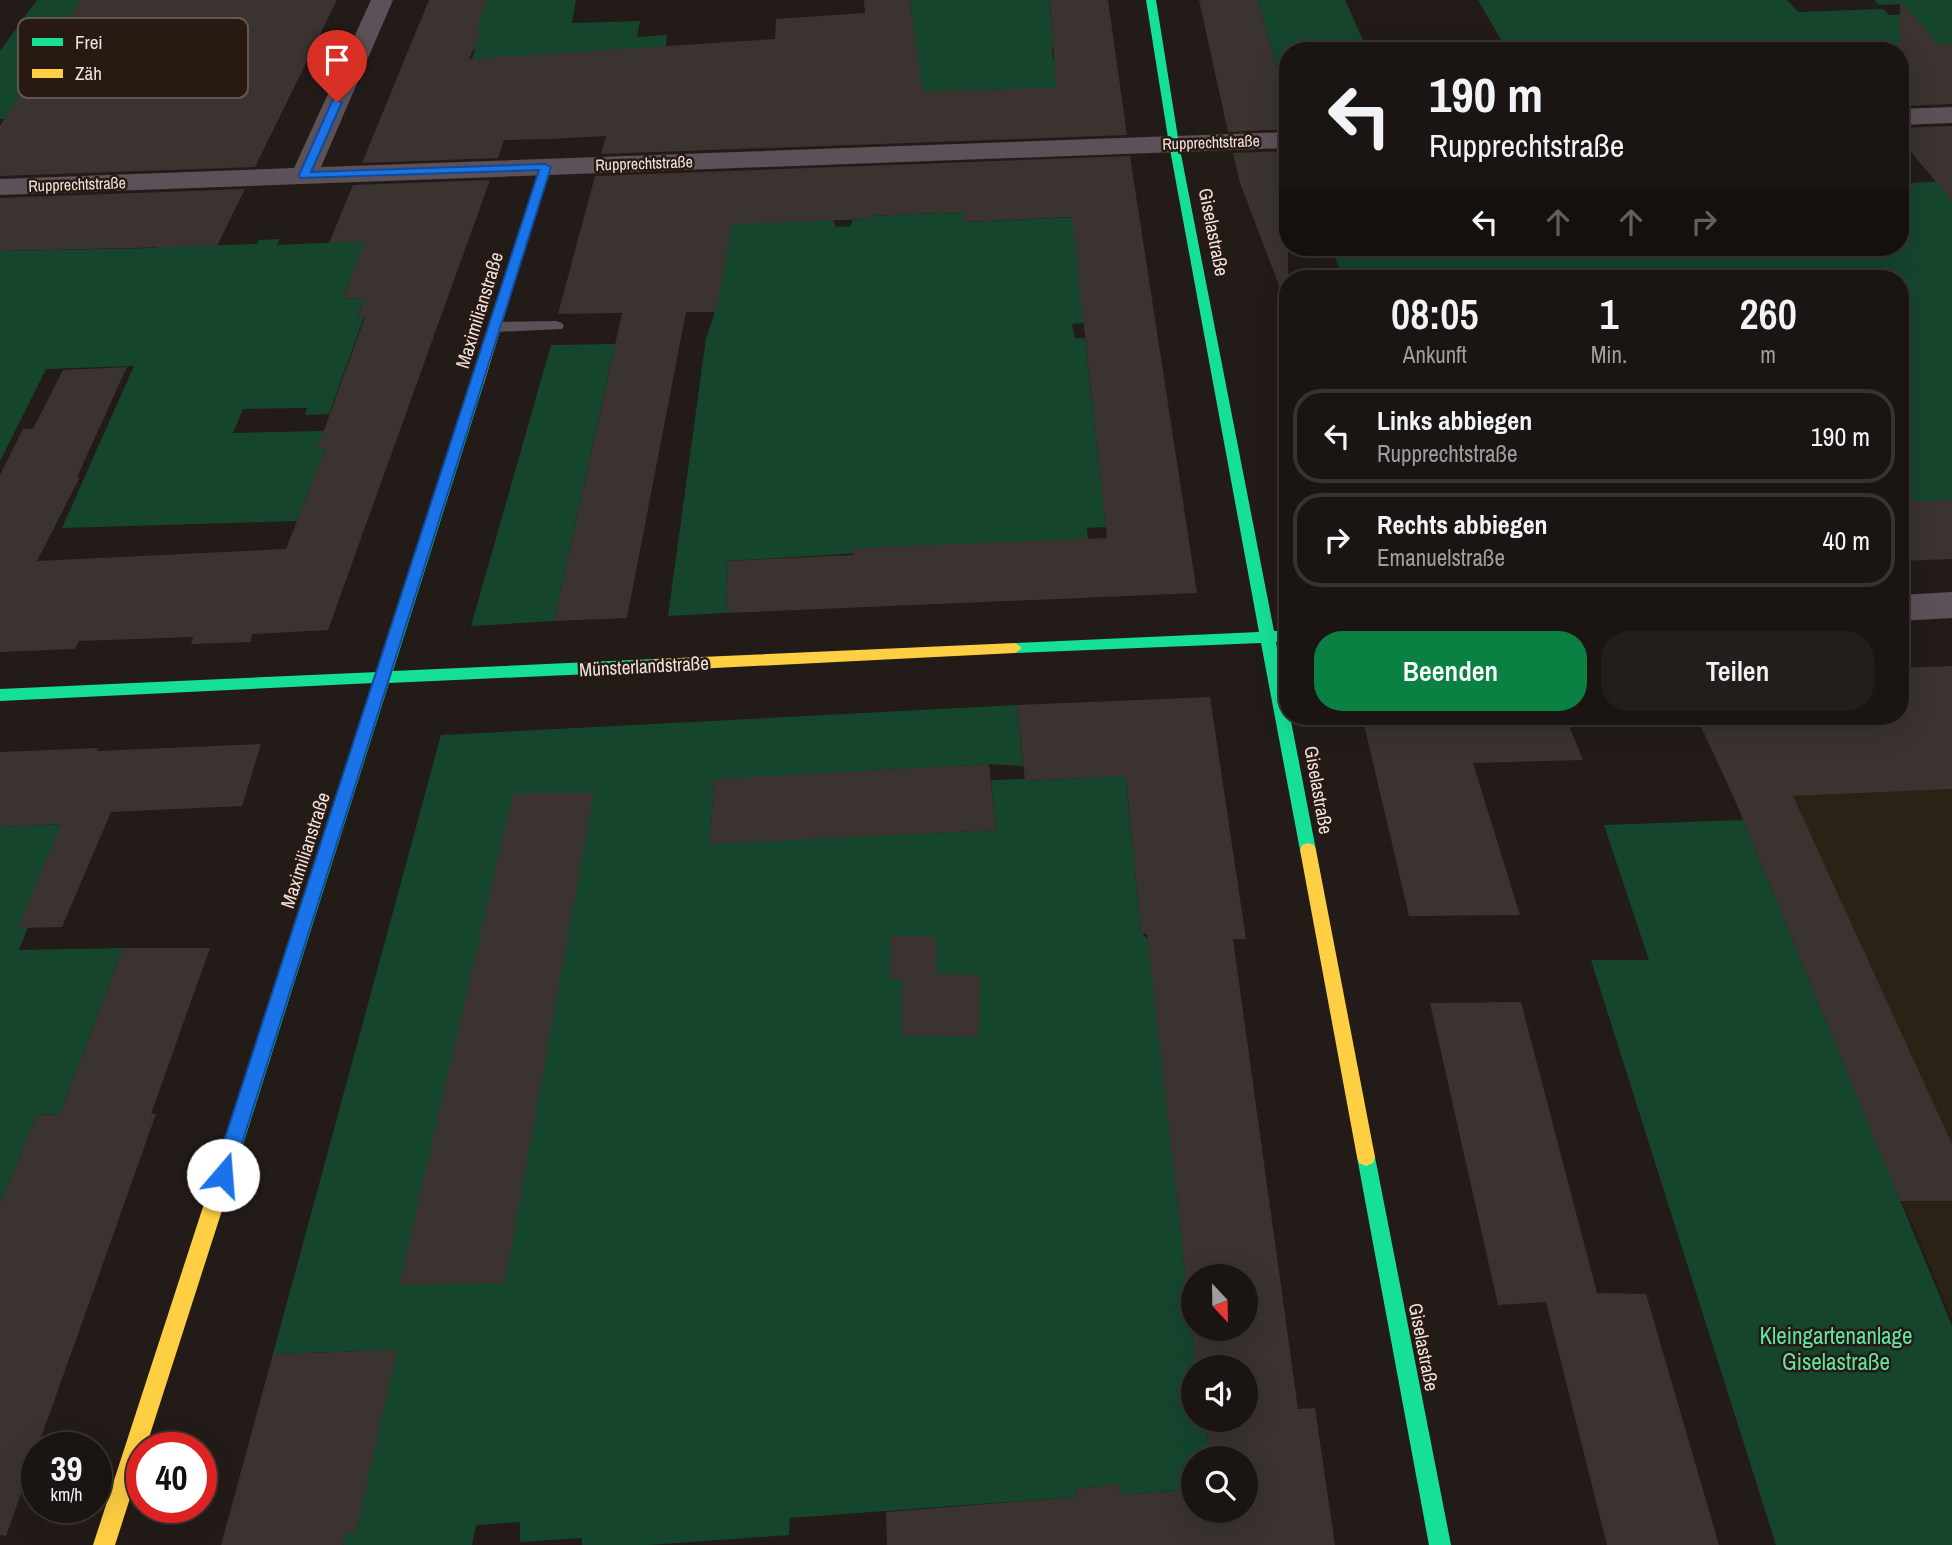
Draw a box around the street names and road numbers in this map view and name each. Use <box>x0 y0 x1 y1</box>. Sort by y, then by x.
street label: Rupprechtstraße <box>1162 129 1260 155</box>
street label: Rupprechtstraße <box>595 150 693 176</box>
street label: Rupprechtstraße <box>28 171 126 197</box>
street label: Giselastraße <box>1193 186 1235 278</box>
street label: Maximilianstraße <box>449 249 509 371</box>
street label: Münsterlandstraße <box>578 650 710 682</box>
street label: Giselastraße <box>1298 744 1340 836</box>
street label: Maximilianstraße <box>274 789 336 911</box>
street label: Giselastraße <box>1403 1301 1445 1393</box>

